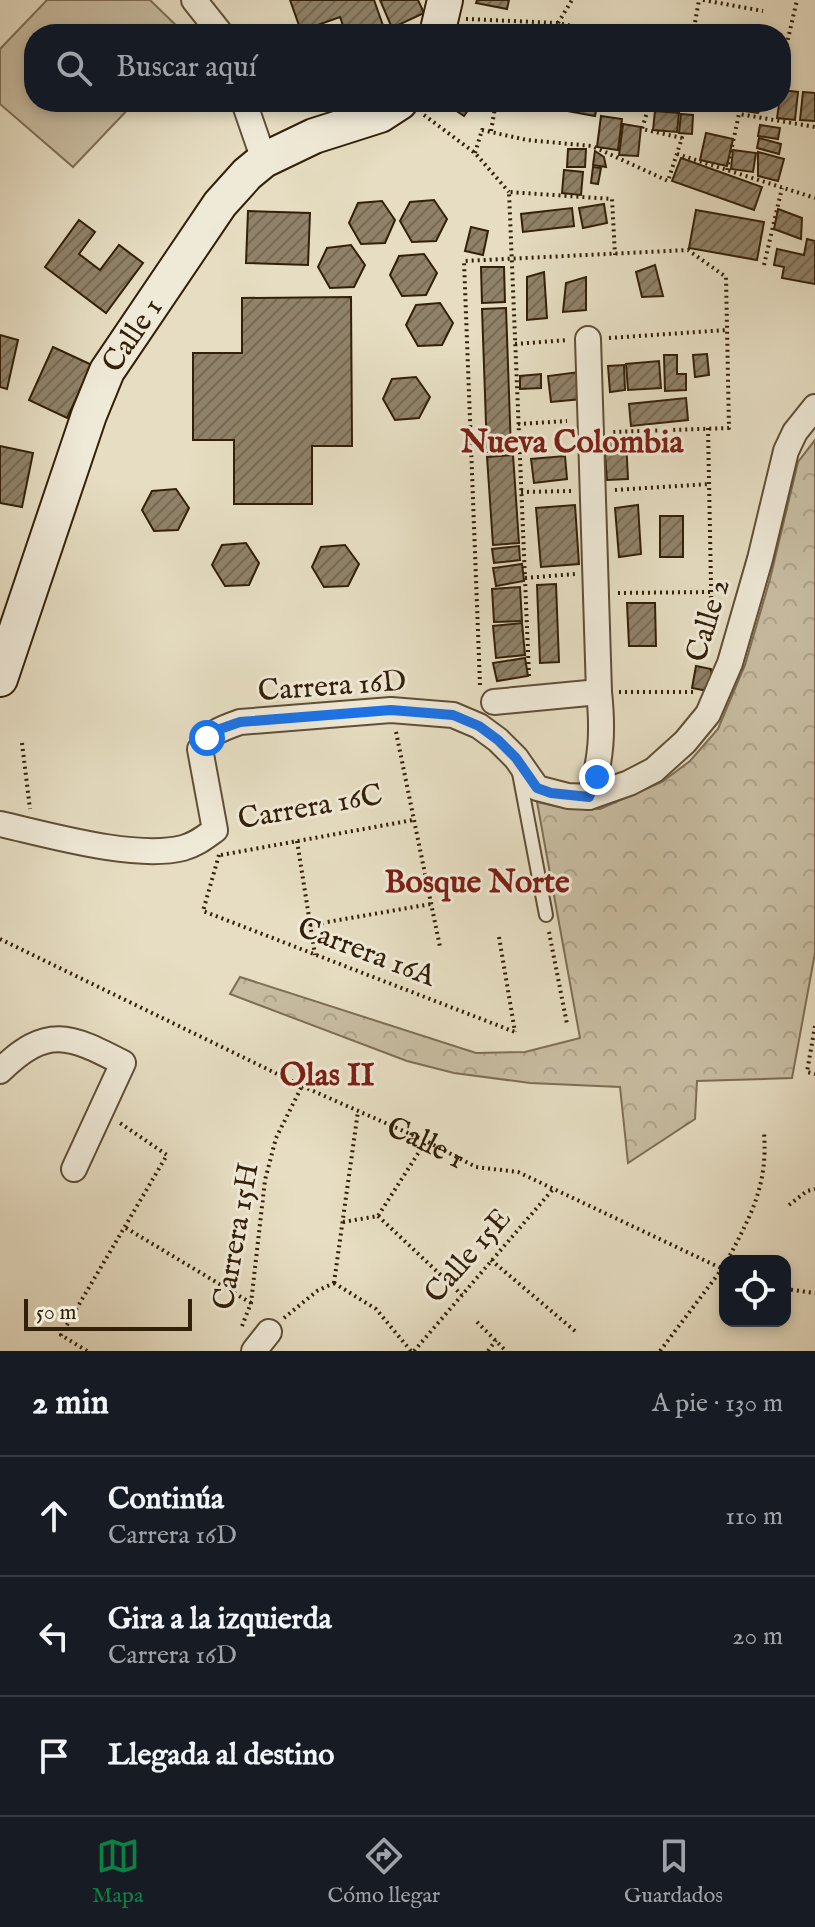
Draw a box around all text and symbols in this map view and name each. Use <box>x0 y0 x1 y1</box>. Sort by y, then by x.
search box <box>24 24 791 112</box>
icon: search <box>52 46 96 90</box>
text: Buscar aquí <box>116 49 257 87</box>
street label: Calle 1 <box>94 291 172 381</box>
district label: Nueva Colombia <box>460 423 685 464</box>
street label: Calle 2 <box>678 574 740 667</box>
street label: Carrera 16D <box>257 663 408 711</box>
route start <box>189 720 225 756</box>
route end <box>579 759 615 795</box>
street label: Carrera 16C <box>235 777 386 839</box>
district label: Bosque Norte <box>384 863 570 904</box>
street label: Carrera 16A <box>292 909 441 997</box>
district label: Olas II <box>280 1056 375 1097</box>
street label: Calle 1 <box>380 1109 471 1179</box>
street label: Carrera 15H <box>205 1160 269 1313</box>
street label: Calle 15E <box>417 1201 520 1312</box>
map controls <box>719 1255 791 1327</box>
button: locate <box>719 1255 791 1327</box>
scale bar <box>24 1295 192 1331</box>
text: 50 m <box>36 1299 77 1327</box>
text: 2 min <box>32 1382 109 1425</box>
text: A pie · 130 m <box>652 1387 783 1420</box>
text: Continúa <box>108 1481 224 1519</box>
icon: ahead <box>32 1494 76 1538</box>
text: 110 m <box>725 1500 783 1533</box>
text: Carrera 16D <box>108 1519 237 1552</box>
text: Gira a la izquierda <box>108 1601 332 1639</box>
icon: left <box>32 1614 76 1658</box>
text: 20 m <box>732 1620 783 1653</box>
text: Carrera 16D <box>108 1639 237 1672</box>
icon: arrive <box>32 1734 76 1778</box>
text: Llegada al destino <box>108 1737 334 1775</box>
tab: Mapa <box>92 1834 144 1910</box>
tab: Cómo llegar <box>327 1834 440 1910</box>
tab: Guardados <box>624 1834 723 1910</box>

